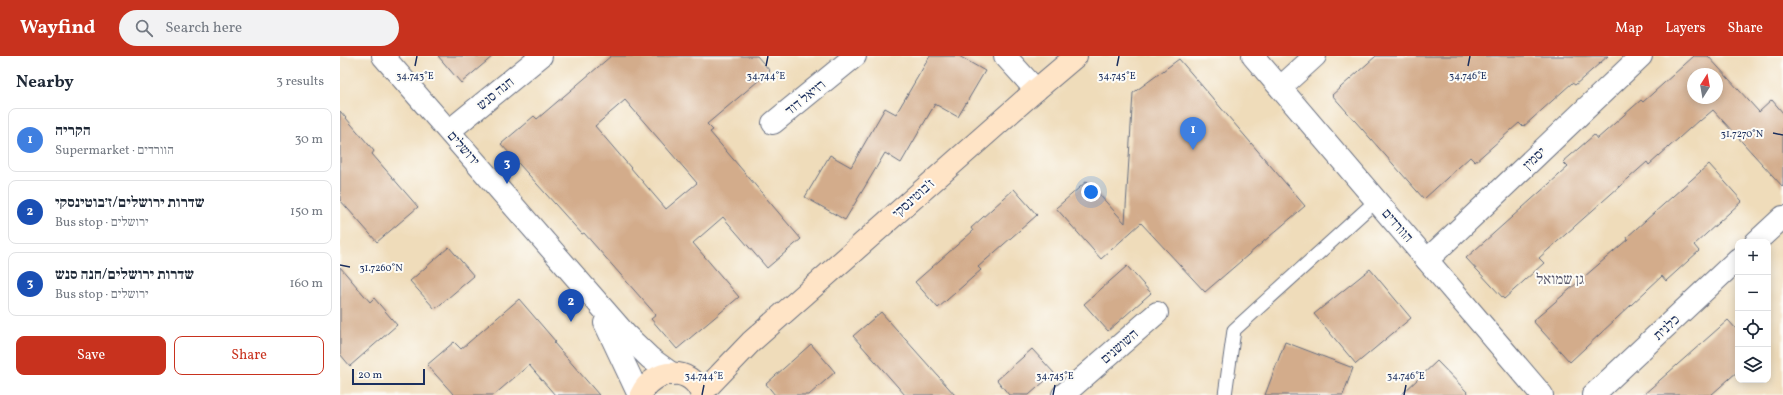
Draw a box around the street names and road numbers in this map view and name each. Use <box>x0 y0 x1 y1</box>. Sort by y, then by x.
street label: חנה סנש <box>473 73 519 115</box>
street label: רזיאל דוד <box>782 76 830 120</box>
street label: ירושלים <box>442 127 484 171</box>
street label: יסמין <box>1519 143 1551 175</box>
street label: ז'בוטינסקי <box>889 175 939 223</box>
street label: הוורדים <box>1377 205 1417 247</box>
street label: כלנית <box>1650 311 1684 345</box>
street label: השושנים <box>1097 325 1143 369</box>

